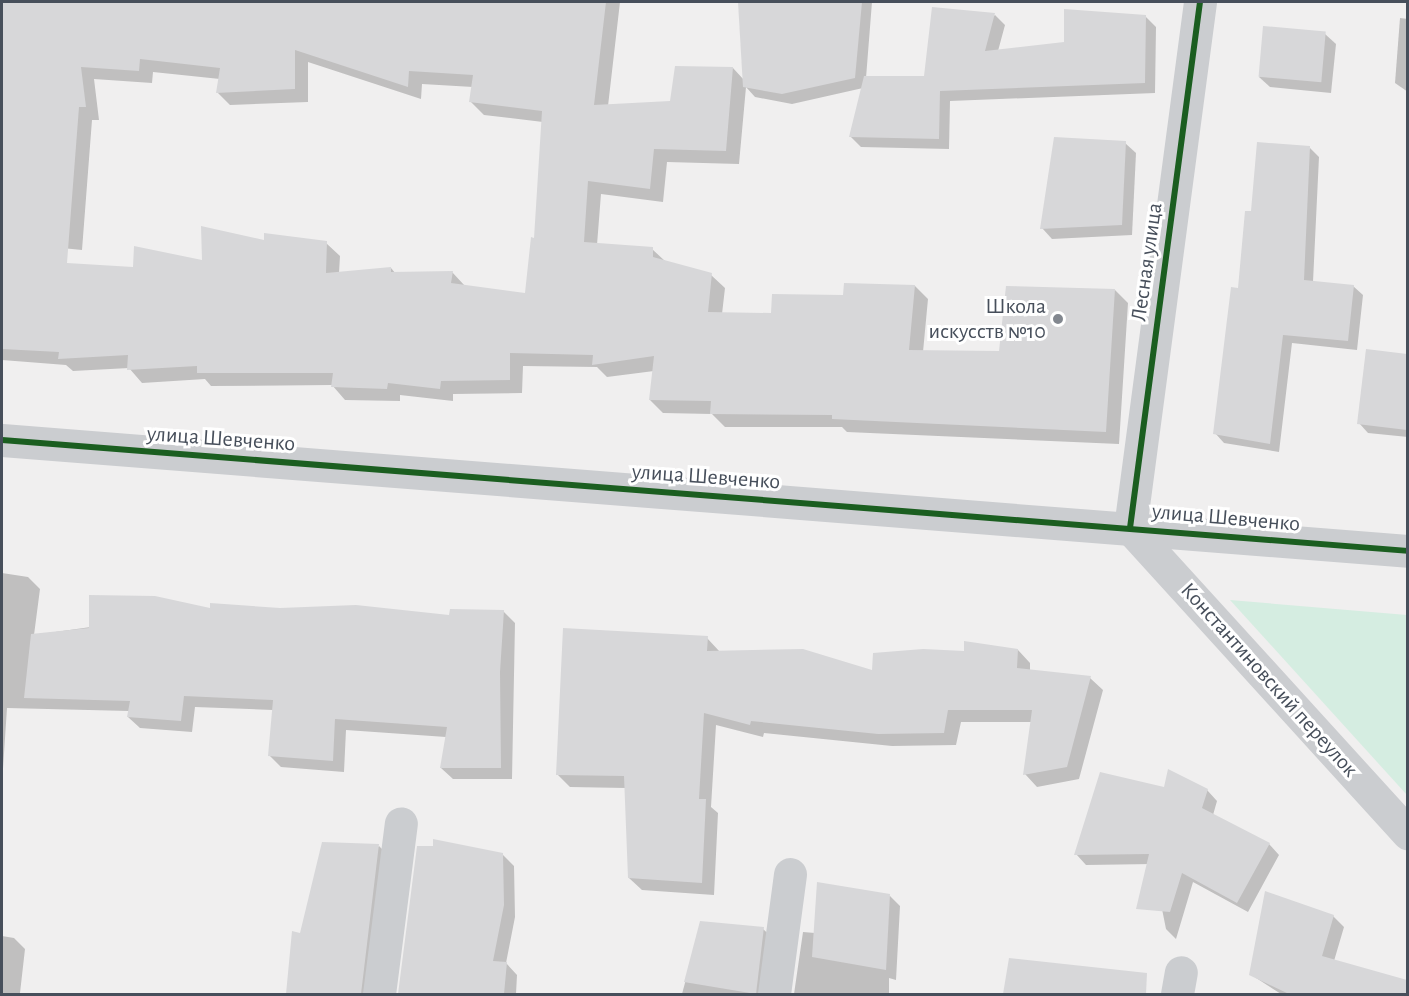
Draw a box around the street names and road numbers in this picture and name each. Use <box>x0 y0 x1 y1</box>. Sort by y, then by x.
street label: Лесная улица <box>1126 201 1168 323</box>
street label: улица Шевченко <box>146 421 296 457</box>
street label: улица Шевченко <box>631 459 781 495</box>
street label: улица Шевченко <box>1151 498 1301 538</box>
street label: Константиновский переулок <box>1175 577 1363 783</box>

